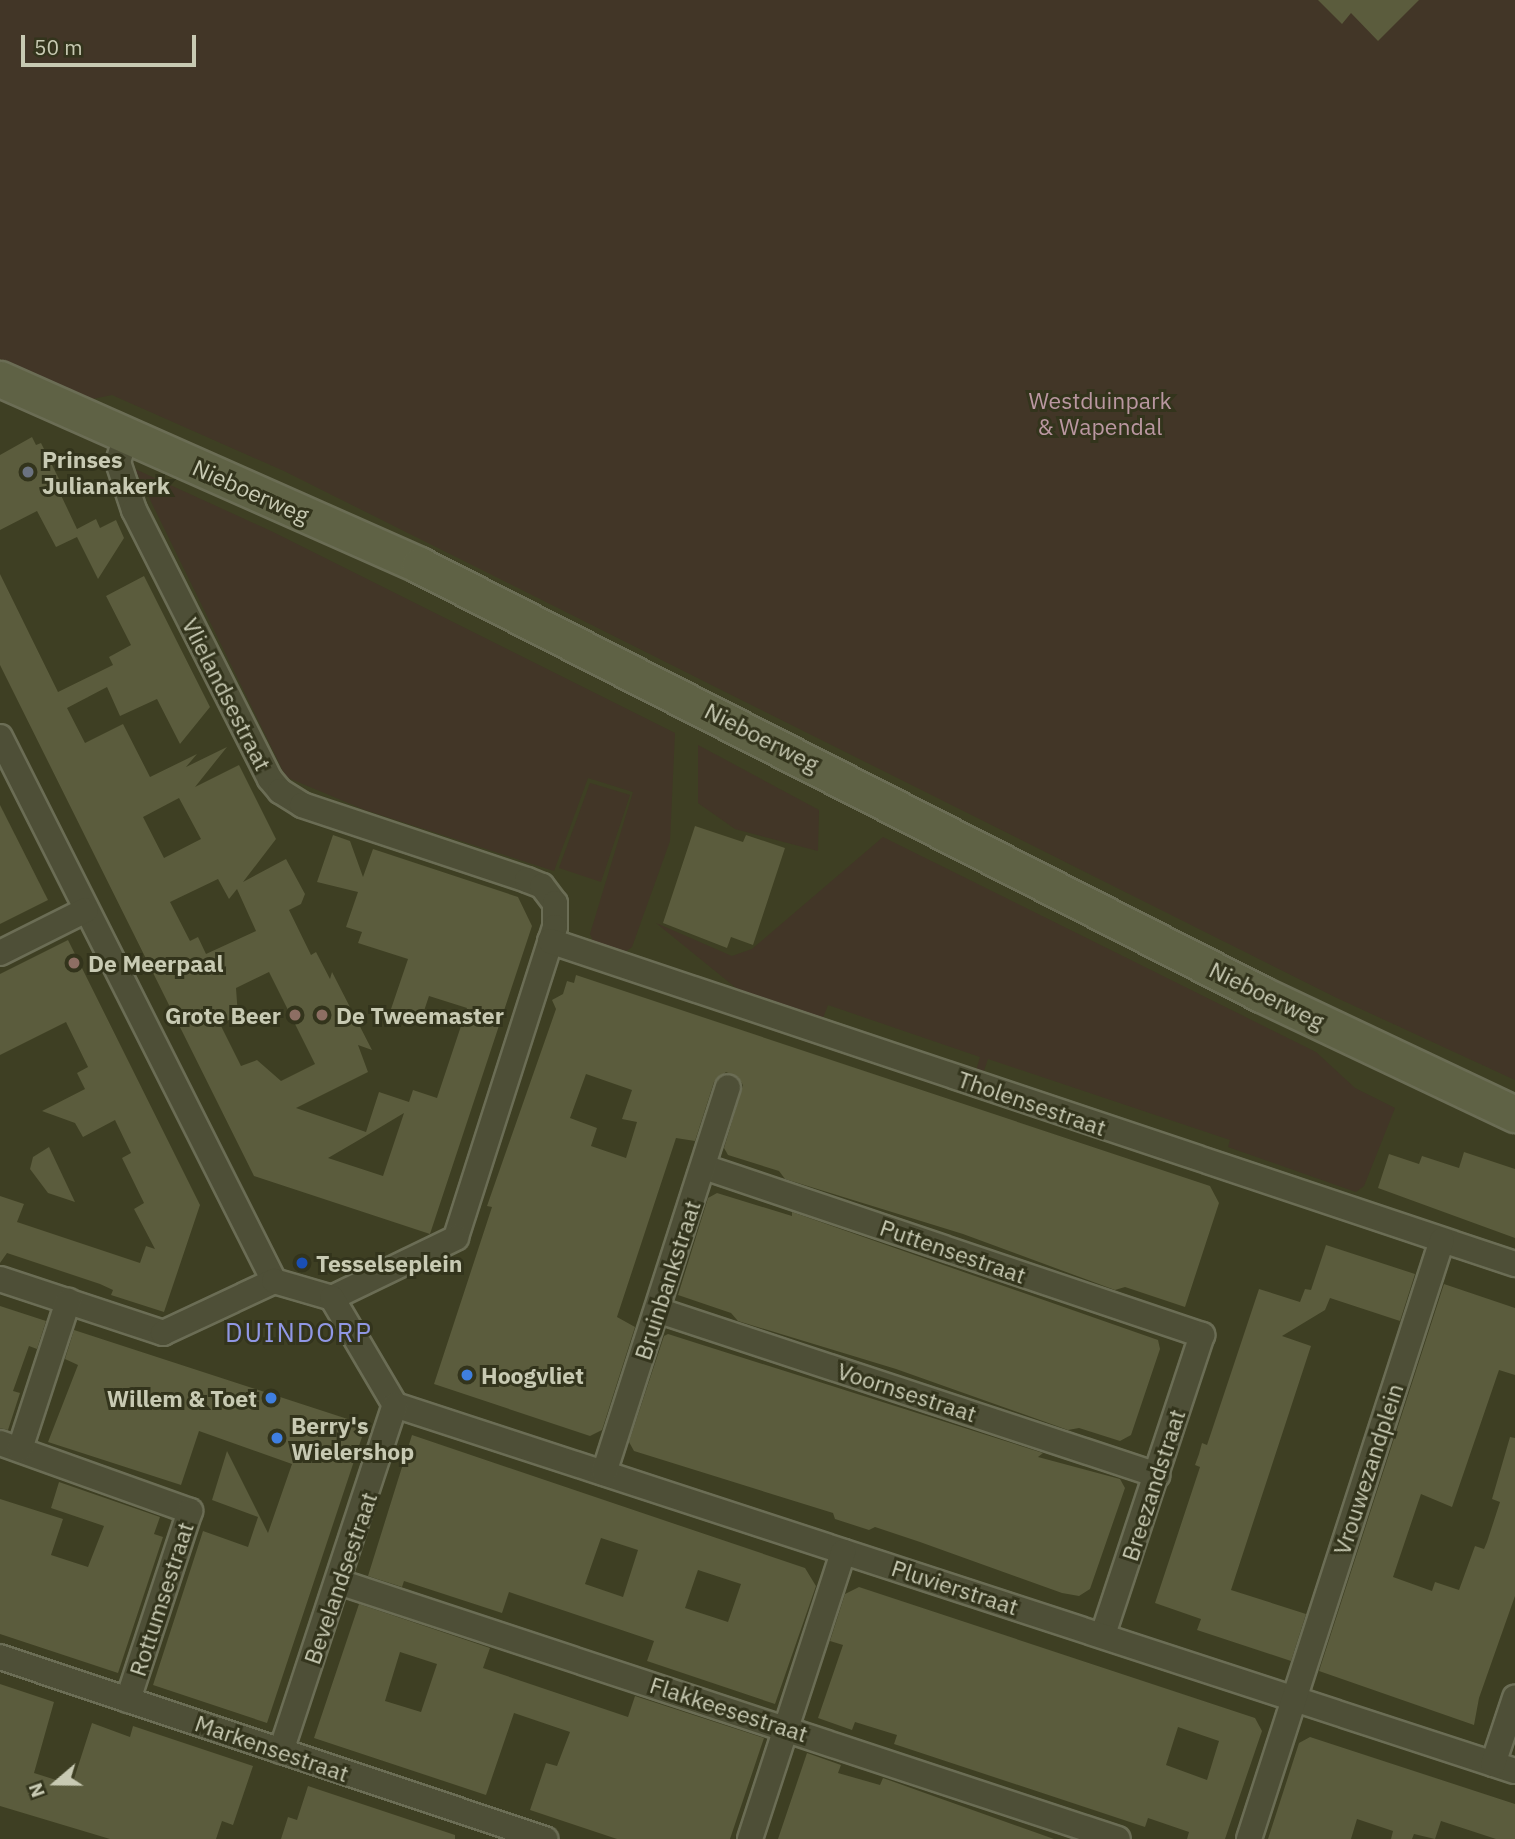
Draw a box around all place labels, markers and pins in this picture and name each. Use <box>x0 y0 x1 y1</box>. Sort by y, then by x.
place label: Prinses Julianakerk <box>42 445 170 499</box>
marker: Prinses Julianakerk <box>20 464 36 480</box>
place label: De Meerpaal <box>88 949 223 977</box>
marker: De Meerpaal <box>66 955 82 971</box>
place label: Grote Beer <box>165 1001 281 1029</box>
place label: De Tweemaster <box>336 1001 504 1029</box>
marker: Grote Beer <box>287 1007 303 1023</box>
marker: De Tweemaster <box>314 1007 330 1023</box>
place label: Tesselseplein <box>316 1249 462 1277</box>
marker: Tesselseplein <box>294 1255 310 1271</box>
place label: Hoogvliet <box>481 1361 584 1389</box>
marker: Hoogvliet <box>459 1367 475 1383</box>
place label: Willem & Toet <box>107 1384 257 1412</box>
marker: Willem & Toet <box>263 1390 279 1406</box>
place label: Berry's Wielershop <box>291 1411 414 1465</box>
marker: Berry's Wielershop <box>269 1430 285 1446</box>

